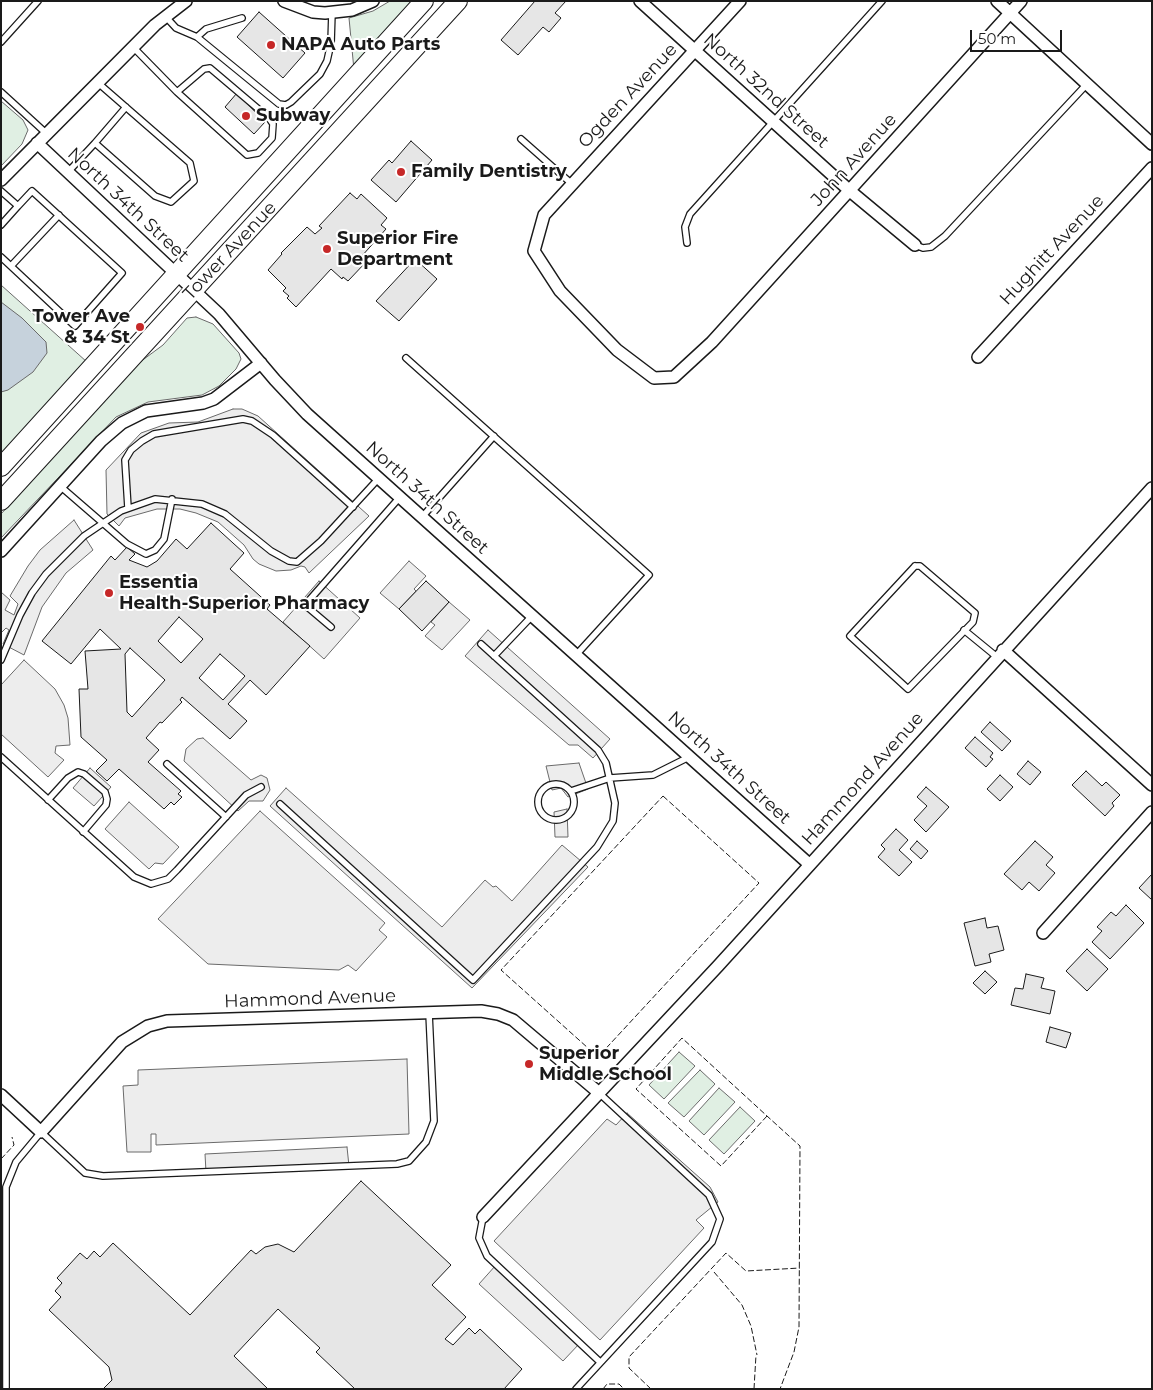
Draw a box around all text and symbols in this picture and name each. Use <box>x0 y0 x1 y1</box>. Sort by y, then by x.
scale bar <box>973 20 1066 52</box>
street label: North 32nd Street <box>699 29 833 153</box>
text: 50 m <box>978 29 1016 48</box>
place label: NAPA Auto Parts <box>281 34 440 56</box>
marker: NAPA Auto Parts <box>265 39 277 51</box>
street label: Ogden Avenue <box>574 39 682 153</box>
place label: Subway <box>256 105 330 127</box>
street label: John Avenue <box>807 109 901 211</box>
marker: Subway <box>240 110 252 122</box>
street label: North 34th Street <box>63 143 193 267</box>
place label: Family Dentistry <box>411 161 567 183</box>
marker: Family Dentistry <box>395 166 407 178</box>
street label: Hughitt Avenue <box>995 190 1109 310</box>
street label: Tower Avenue <box>179 197 281 305</box>
place label: Superior Fire Department <box>337 228 458 270</box>
marker: Superior Fire Department <box>321 243 333 255</box>
place label: Tower Ave & 34 St <box>32 306 130 348</box>
marker: Tower Ave & 34 St <box>134 321 146 333</box>
street label: North 34th Street <box>361 437 493 559</box>
place label: Essentia Health-Superior Pharmacy <box>119 572 369 614</box>
marker: Essentia Health-Superior Pharmacy <box>103 587 115 599</box>
street label: North 34th Street <box>663 707 795 829</box>
street label: Hammond Avenue <box>798 708 928 850</box>
street label: Hammond Avenue <box>224 985 396 1013</box>
place label: Superior Middle School <box>539 1043 672 1086</box>
marker: Superior Middle School <box>523 1058 535 1070</box>

